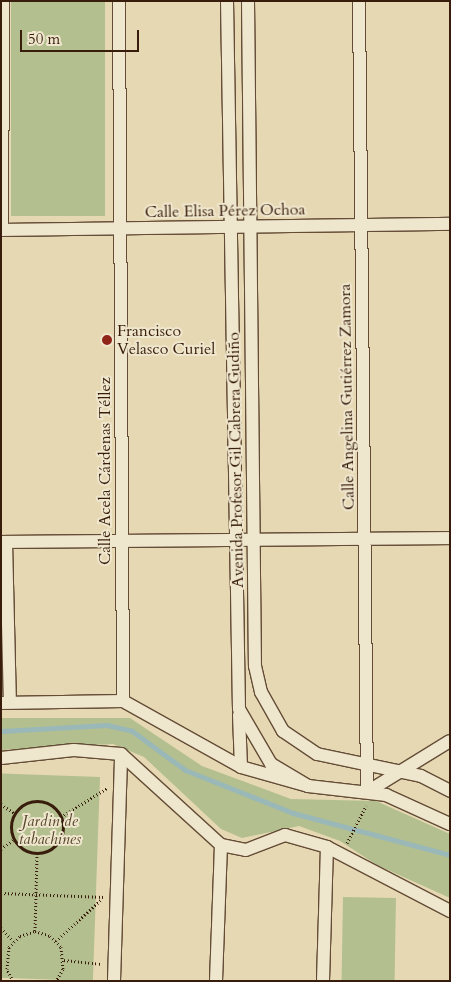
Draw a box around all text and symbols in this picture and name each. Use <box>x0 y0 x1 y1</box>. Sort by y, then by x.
scale bar <box>22 20 141 52</box>
text: 50 m <box>28 29 60 49</box>
street label: Calle Elisa Pérez Ochoa <box>145 200 305 222</box>
street label: Calle Angelina Gutiérrez Zamora <box>335 284 359 510</box>
place label: Francisco Velasco Curiel <box>117 321 215 359</box>
street label: Avenida Profesor Gil Cabrera Gudiño <box>224 332 248 588</box>
marker: Francisco Velasco Curiel <box>101 334 113 346</box>
street label: Calle Acela Cárdenas Téllez <box>95 377 115 565</box>
park label: Jardin de tabachines <box>19 811 81 849</box>

